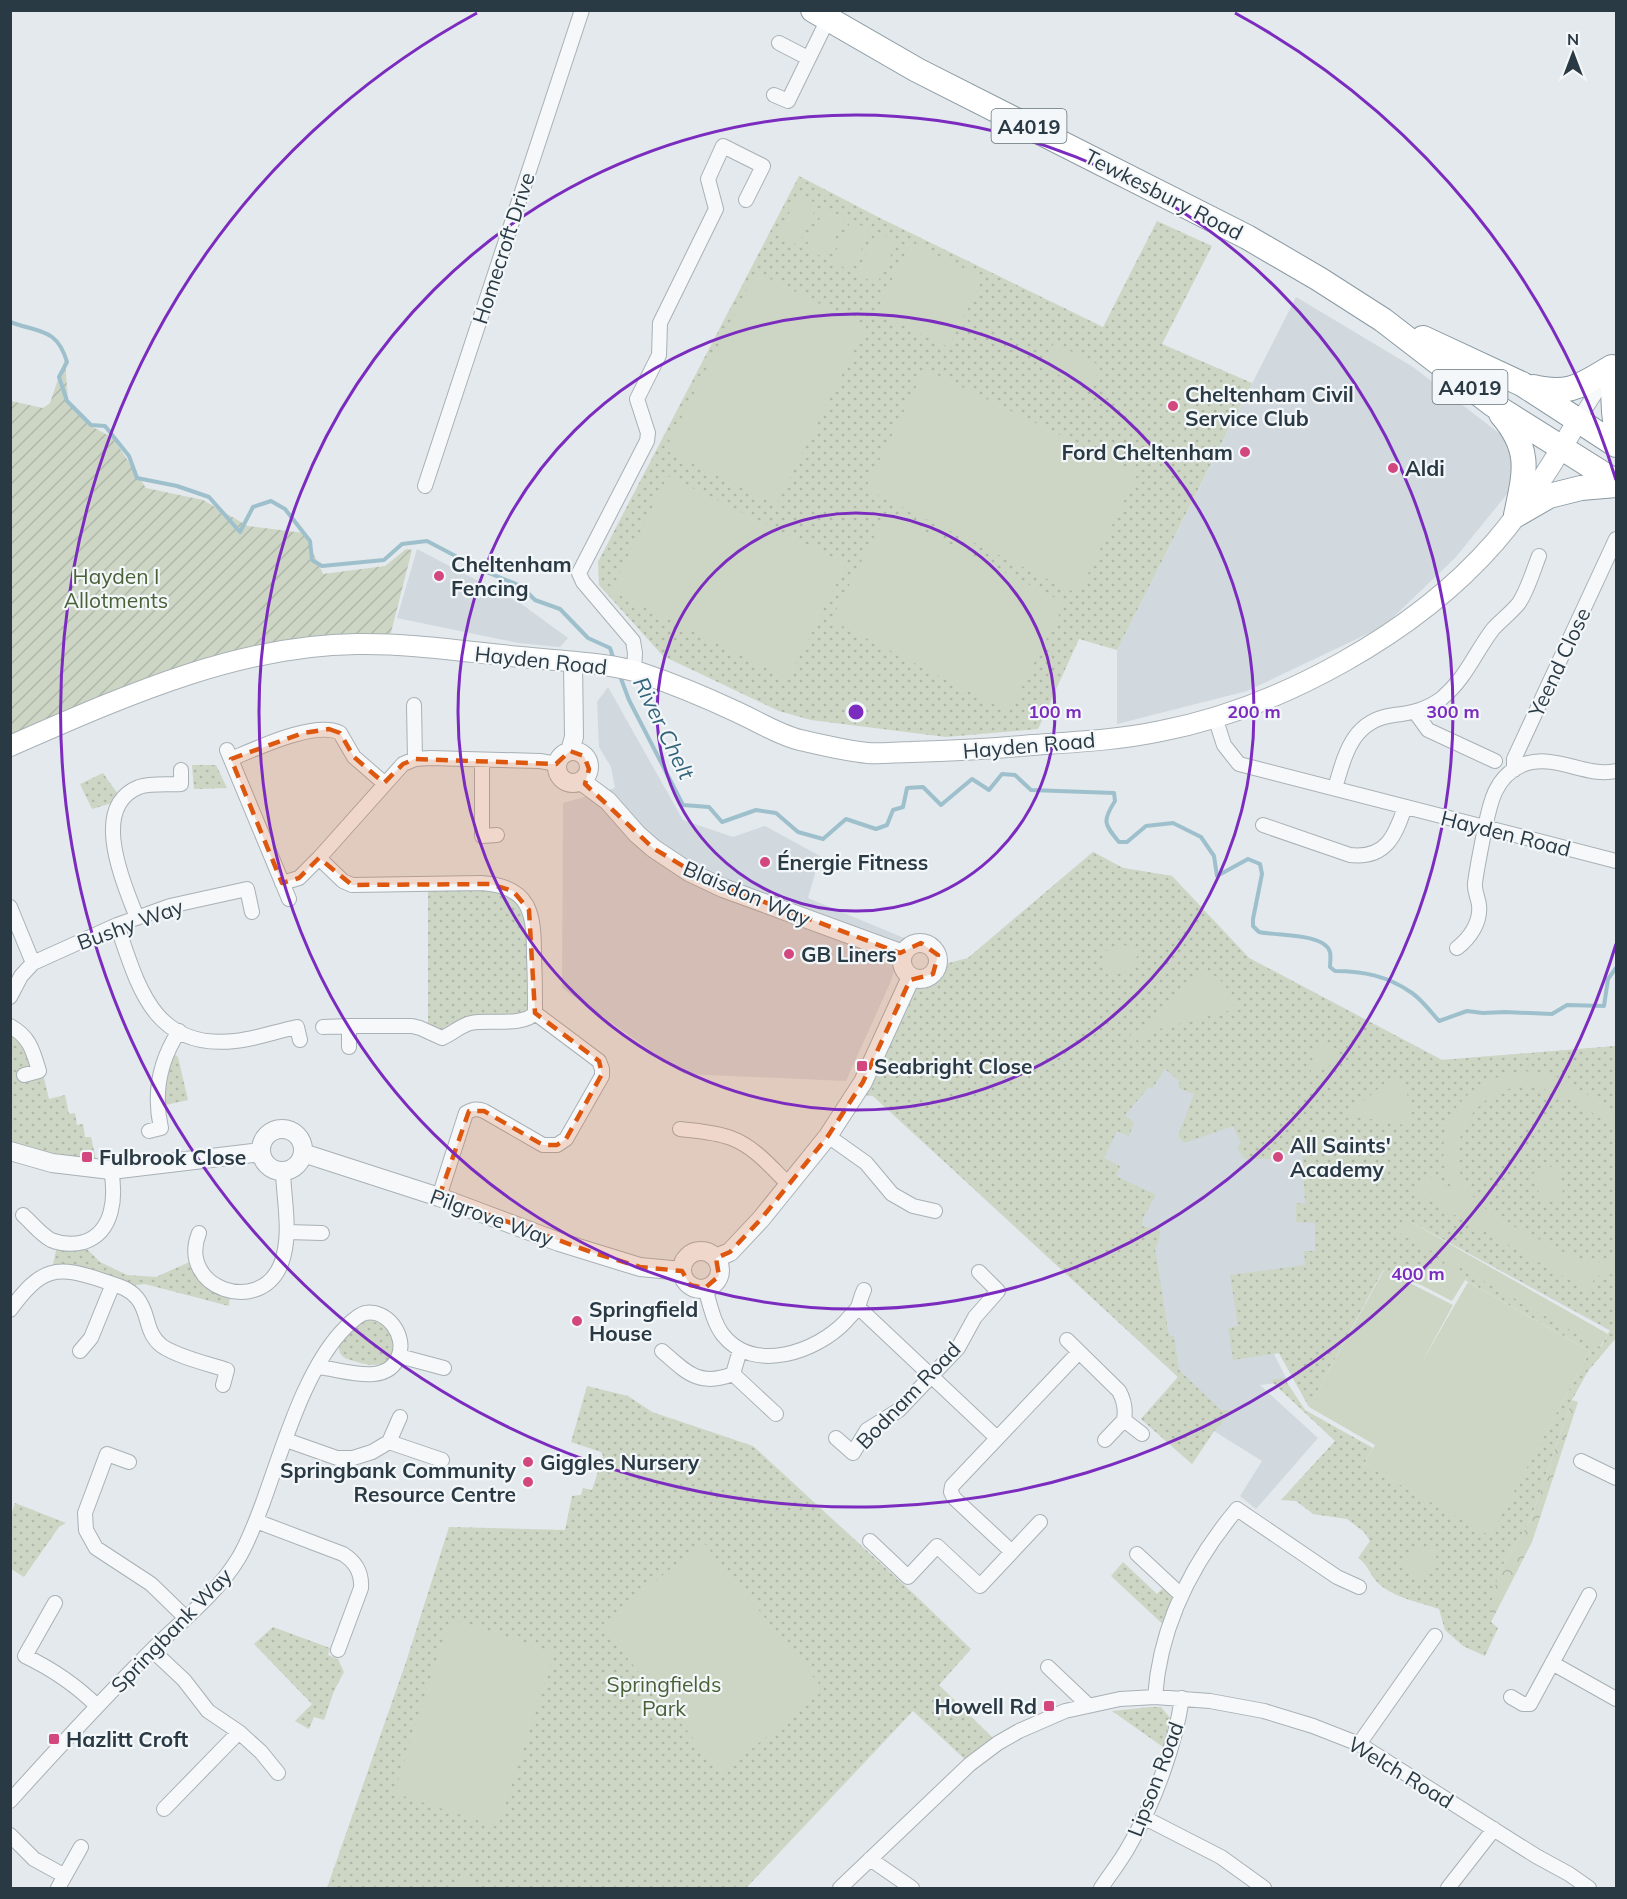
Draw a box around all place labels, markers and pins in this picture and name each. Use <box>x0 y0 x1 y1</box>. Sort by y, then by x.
place label: Cheltenham Civil Service Club <box>1185 381 1354 431</box>
marker: Cheltenham Civil Service Club <box>1166 399 1180 413</box>
place label: Ford Cheltenham <box>1061 439 1233 465</box>
marker: Ford Cheltenham <box>1238 445 1252 459</box>
place label: Aldi <box>1405 455 1445 481</box>
marker: Aldi <box>1386 461 1400 475</box>
place label: Cheltenham Fencing <box>451 551 572 601</box>
marker: Cheltenham Fencing <box>432 569 446 583</box>
centre of rings <box>846 702 866 722</box>
place label: Énergie Fitness <box>777 849 928 875</box>
marker: Énergie Fitness <box>758 855 772 869</box>
place label: GB Liners <box>801 941 897 967</box>
marker: GB Liners <box>782 947 796 961</box>
place label: Seabright Close <box>874 1053 1033 1079</box>
marker: Seabright Close <box>855 1059 869 1073</box>
place label: All Saints' Academy <box>1290 1132 1391 1182</box>
place label: Fulbrook Close <box>99 1144 246 1170</box>
marker: Fulbrook Close <box>80 1150 94 1164</box>
marker: All Saints' Academy <box>1271 1150 1285 1164</box>
place label: Springfield House <box>589 1296 698 1346</box>
marker: Springfield House <box>570 1314 584 1328</box>
place label: Giggles Nursery <box>540 1449 700 1475</box>
marker: Giggles Nursery <box>521 1455 535 1469</box>
place label: Springbank Community Resource Centre <box>280 1457 517 1507</box>
marker: Springbank Community Resource Centre <box>521 1475 535 1489</box>
place label: Howell Rd <box>934 1693 1037 1719</box>
marker: Howell Rd <box>1042 1699 1056 1713</box>
place label: Hazlitt Croft <box>66 1726 188 1752</box>
marker: Hazlitt Croft <box>47 1732 61 1746</box>

